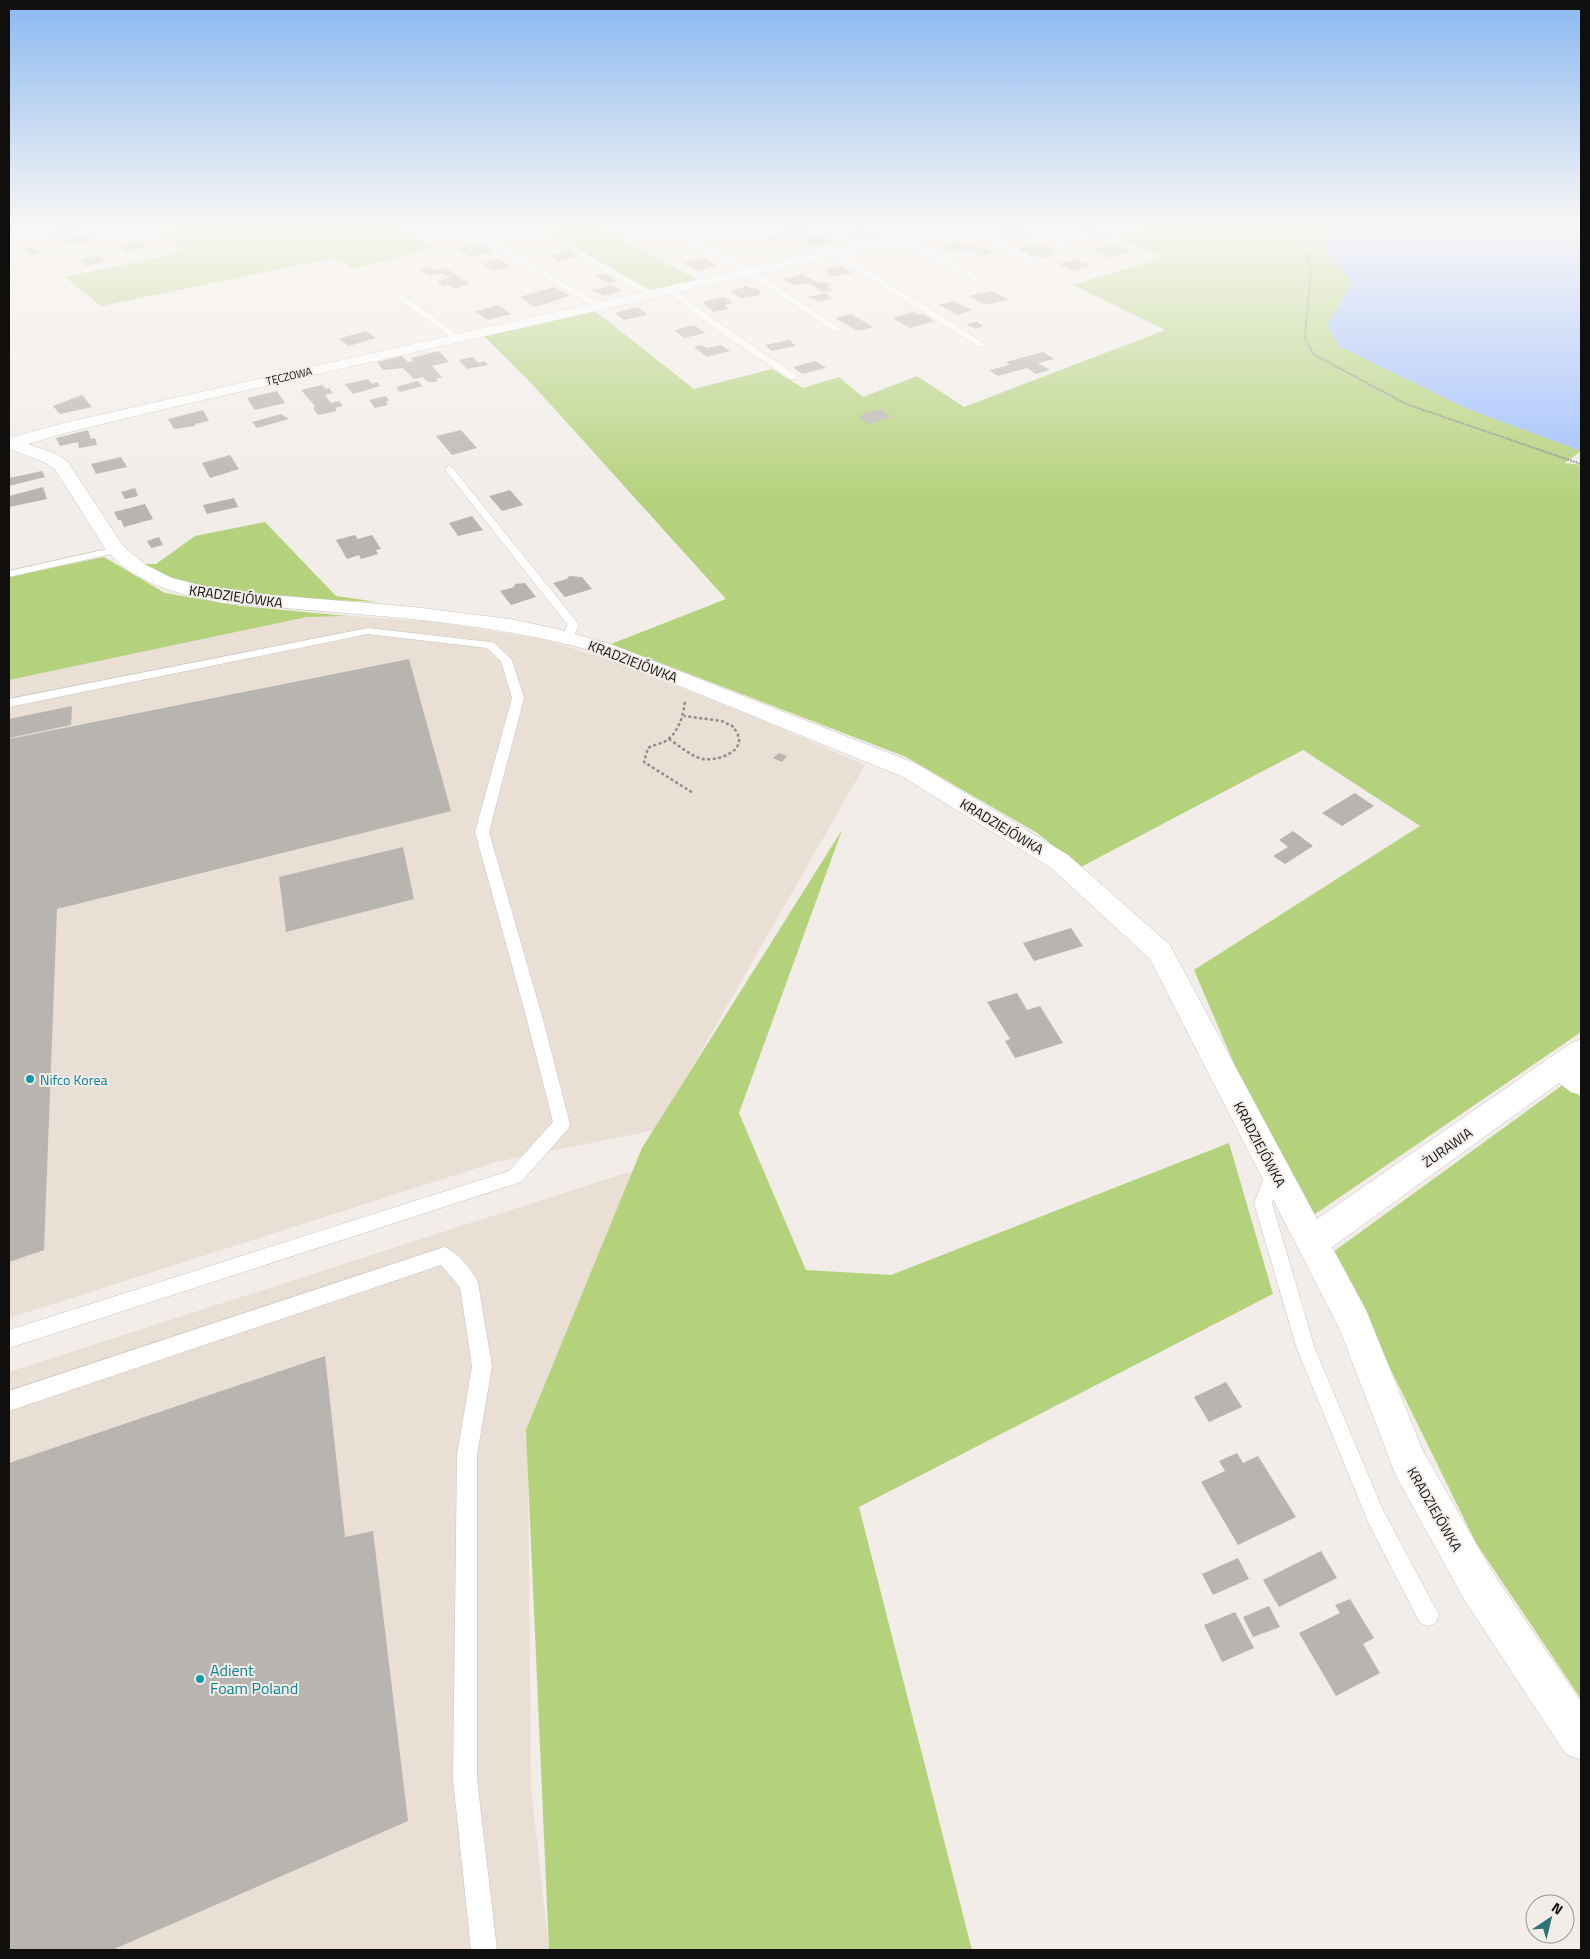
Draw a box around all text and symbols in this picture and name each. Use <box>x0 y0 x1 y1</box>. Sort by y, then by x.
street label: TĘCZOWA <box>264 363 314 389</box>
street label: KRADZIEJÓWKA <box>188 579 285 613</box>
street label: KRADZIEJÓWKA <box>585 634 681 688</box>
street label: KRADZIEJÓWKA <box>956 793 1048 860</box>
place label: Nifco Korea <box>40 1069 107 1090</box>
marker: Nifco Korea <box>24 1073 36 1085</box>
street label: KRADZIEJÓWKA <box>1229 1097 1292 1191</box>
street label: ŻURAWIA <box>1418 1122 1477 1172</box>
street label: KRADZIEJÓWKA <box>1402 1463 1468 1556</box>
place label: Adient Foam Poland <box>210 1658 298 1700</box>
marker: Adient Foam Poland <box>194 1673 206 1685</box>
north arrow <box>1525 1894 1575 1944</box>
text: N <box>1548 1897 1568 1919</box>

